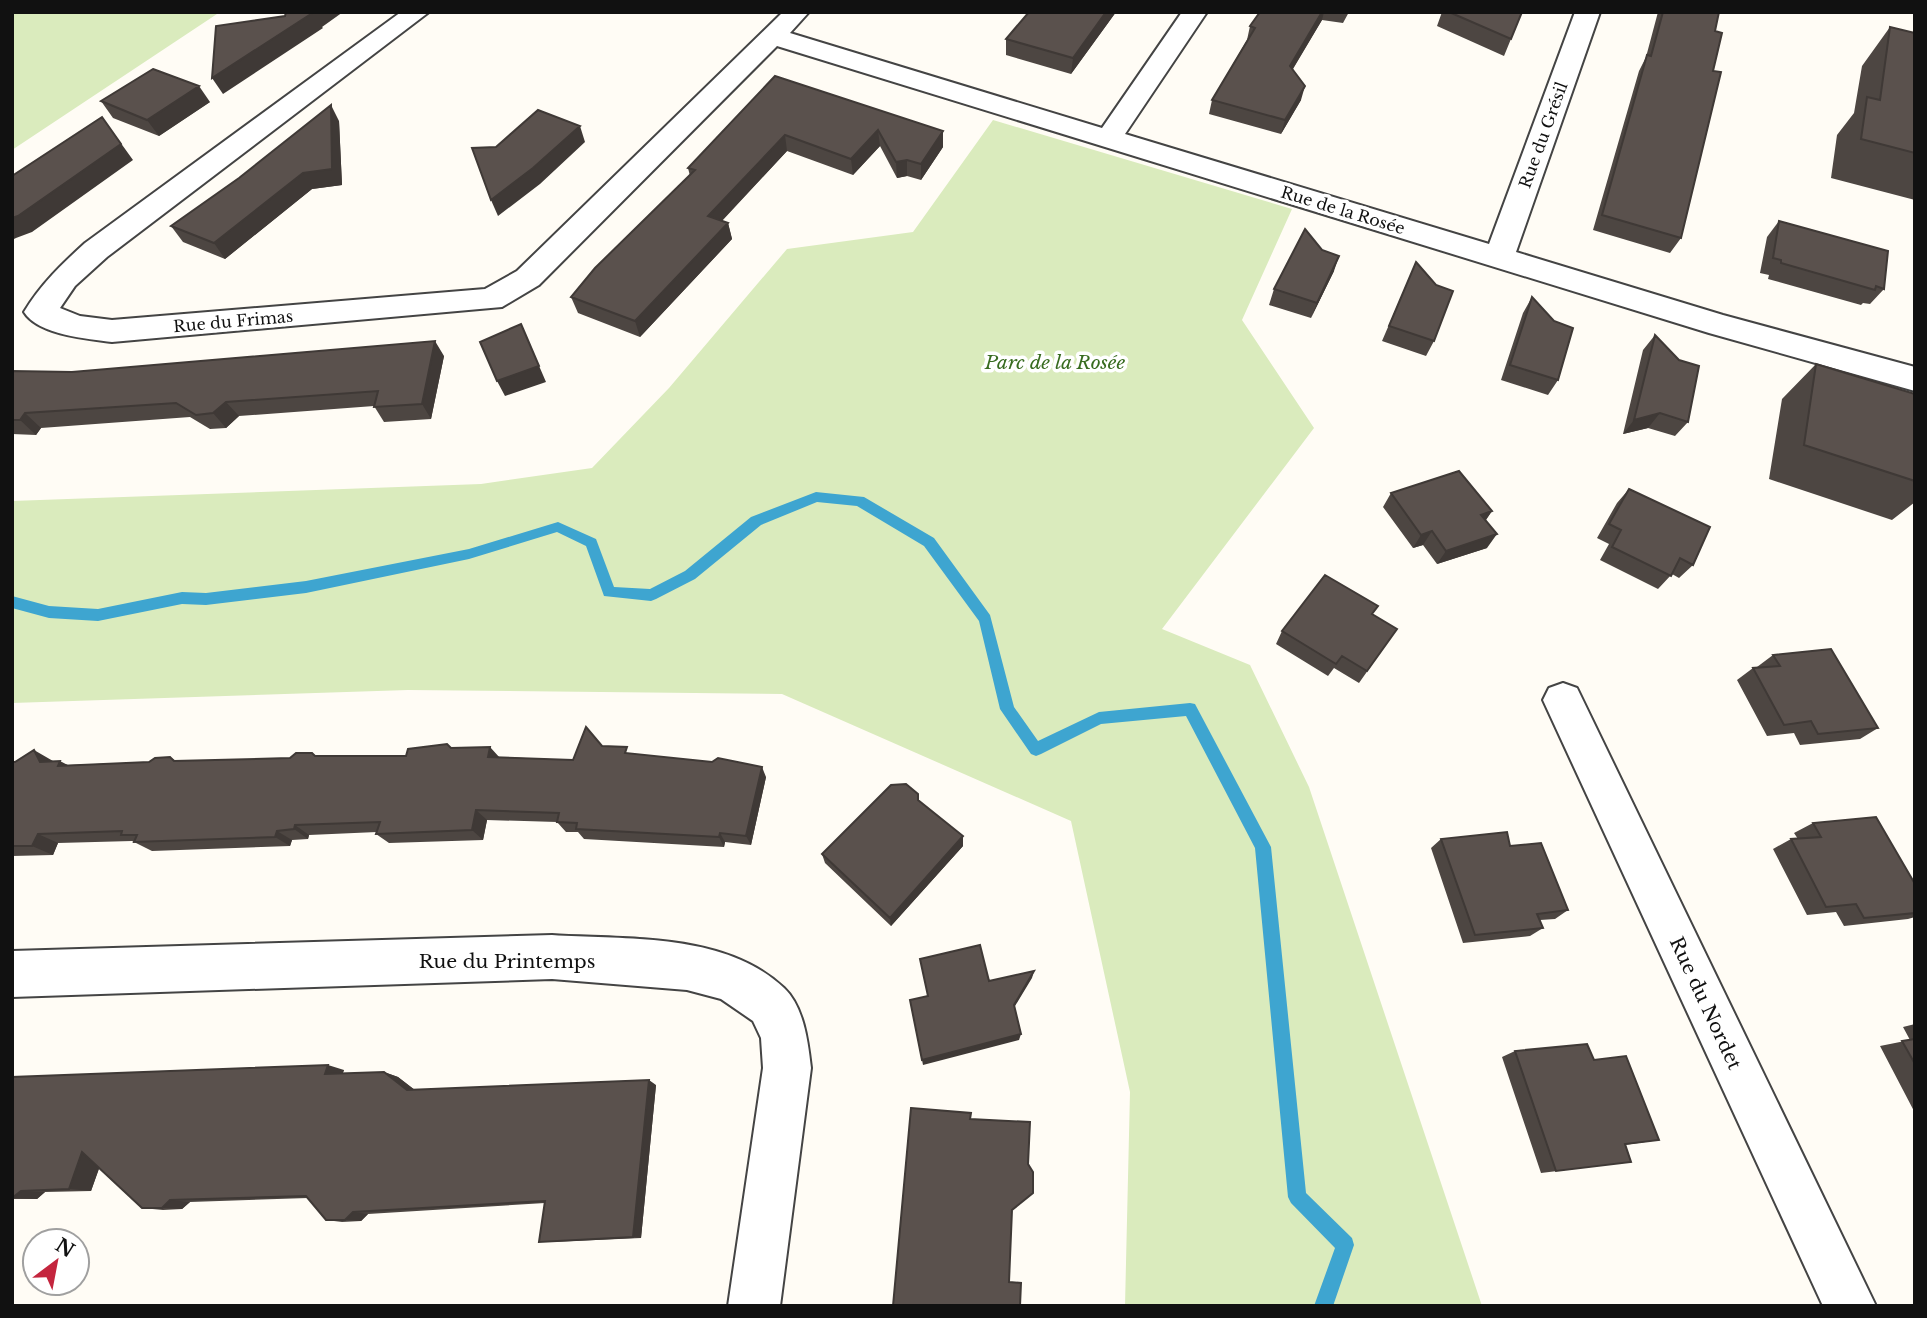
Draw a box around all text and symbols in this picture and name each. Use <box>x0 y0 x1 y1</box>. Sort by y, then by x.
street label: Rue du Grésil <box>1515 79 1571 191</box>
street label: Rue de la Rosée <box>1279 182 1407 238</box>
street label: Rue du Frimas <box>172 306 294 336</box>
park label: Parc de la Rosée <box>984 351 1125 374</box>
street label: Rue du Nordet <box>1665 933 1747 1074</box>
street label: Rue du Printemps <box>419 950 595 973</box>
north arrow <box>21 1227 91 1297</box>
text: N <box>51 1234 79 1263</box>

